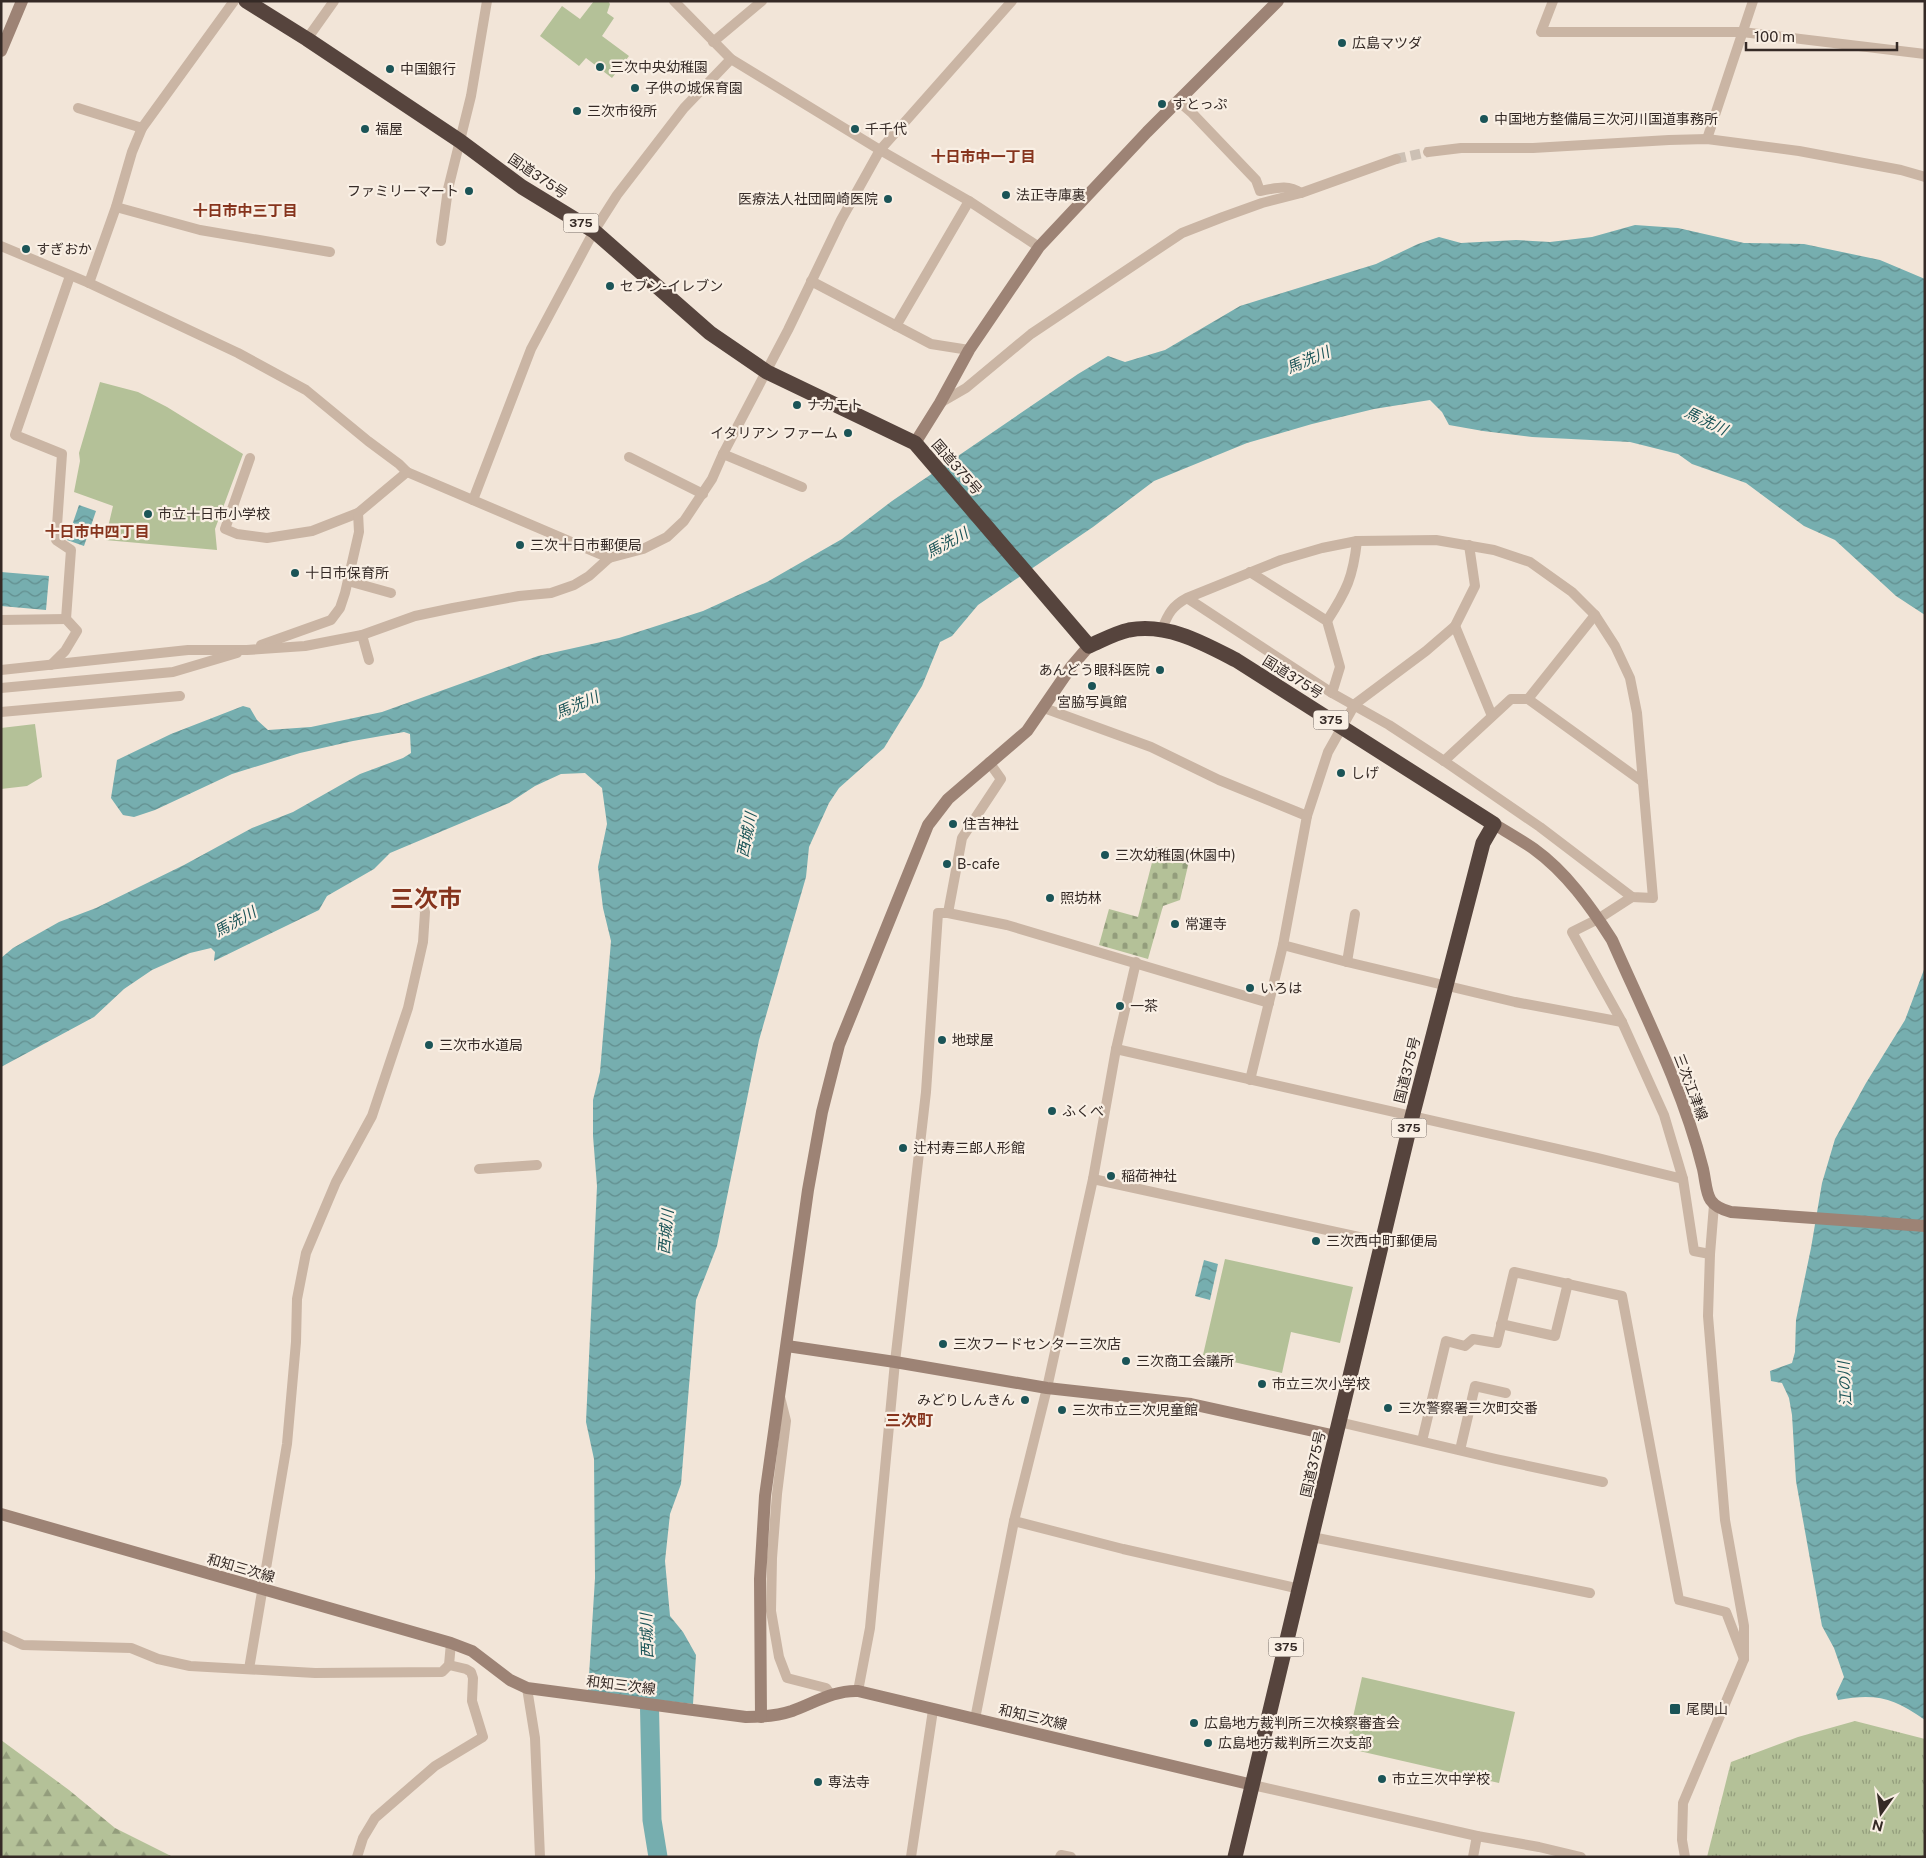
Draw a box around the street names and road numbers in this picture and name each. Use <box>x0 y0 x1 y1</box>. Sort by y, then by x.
street label: 国道375号 <box>505 150 571 202</box>
road number: 375 <box>564 214 598 232</box>
street label: 国道375号 <box>929 436 985 498</box>
street label: 国道375号 <box>1260 652 1326 702</box>
road number: 375 <box>1314 710 1348 730</box>
street label: 国道375号 <box>1391 1035 1423 1105</box>
street label: 三次江津線 <box>1671 1051 1711 1123</box>
road number: 375 <box>1392 1118 1426 1138</box>
street label: 国道375号 <box>1298 1429 1328 1499</box>
street label: 和知三次線 <box>205 1551 277 1585</box>
road number: 375 <box>1268 1638 1304 1656</box>
street label: 和知三次線 <box>585 1673 657 1697</box>
street label: 和知三次線 <box>997 1701 1069 1733</box>

